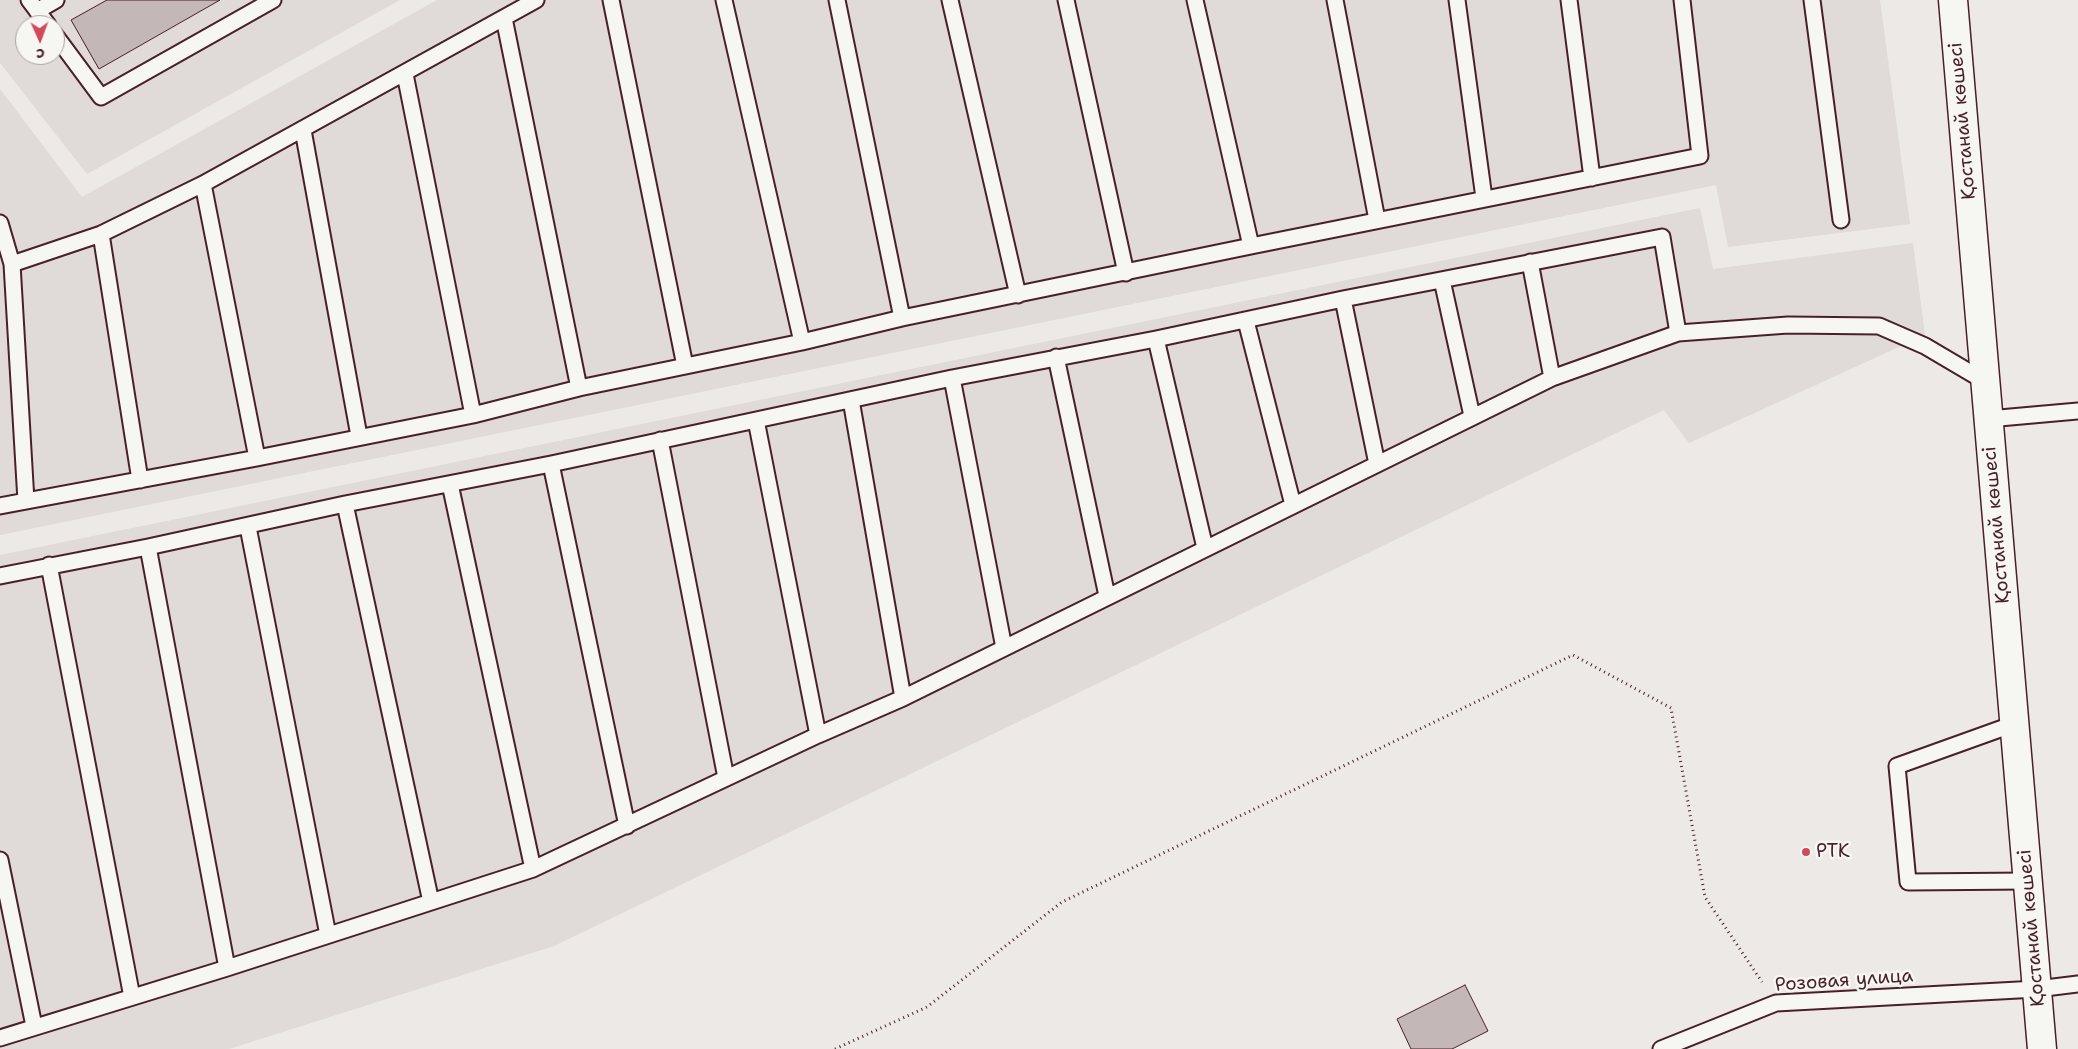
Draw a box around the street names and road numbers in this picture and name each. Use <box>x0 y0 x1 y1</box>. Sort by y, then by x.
street label: Қостанай көшесі <box>1945 41 1981 201</box>
street label: Қостанай көшесі <box>1979 445 2015 605</box>
street label: Қостанай көшесі <box>2014 848 2050 1008</box>
street label: Розовая улица <box>1774 965 1914 997</box>

